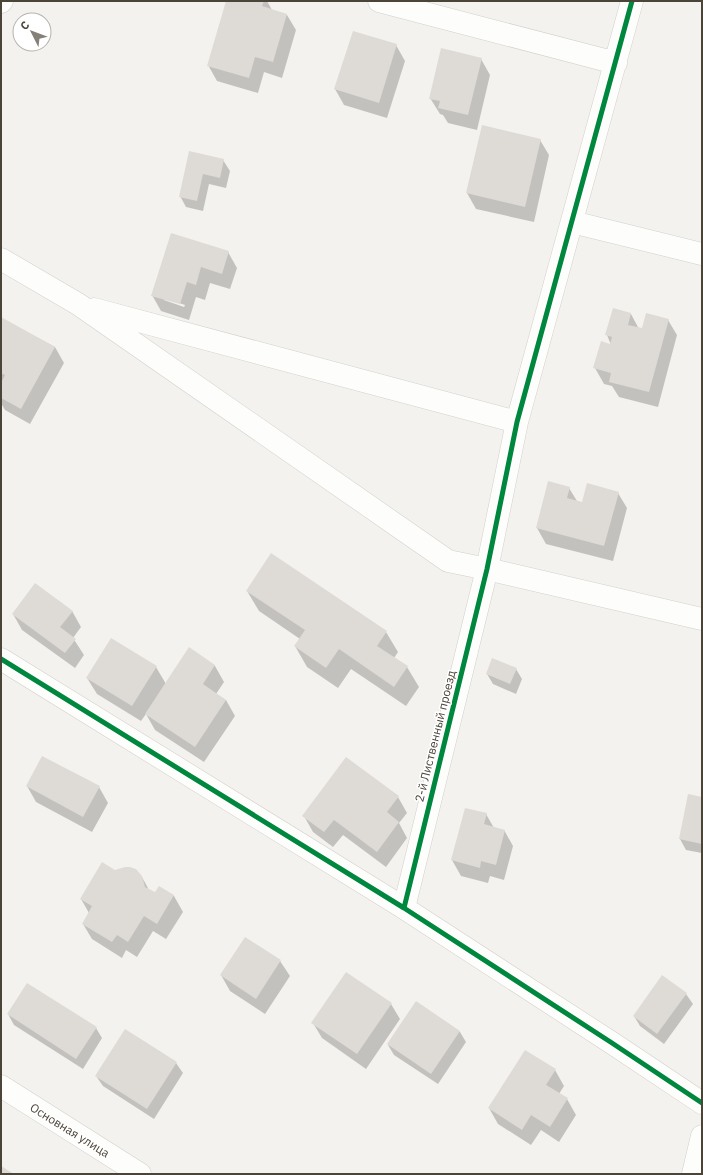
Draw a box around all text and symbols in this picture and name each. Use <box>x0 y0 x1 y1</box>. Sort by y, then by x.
north arrow <box>12 12 52 52</box>
text: С <box>17 18 32 33</box>
street label: 2-й Лиственный проезд <box>411 669 459 803</box>
street label: Основная улица <box>27 1100 113 1161</box>

